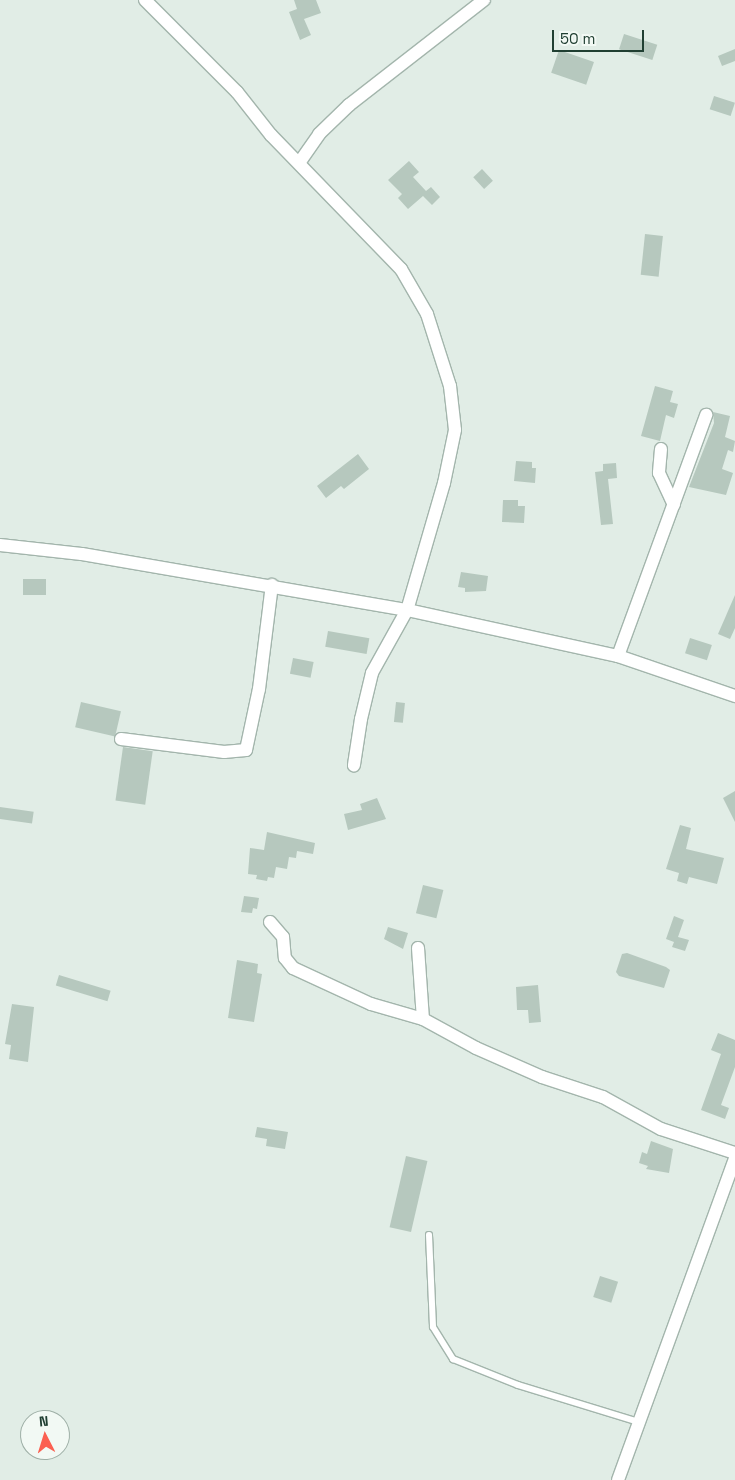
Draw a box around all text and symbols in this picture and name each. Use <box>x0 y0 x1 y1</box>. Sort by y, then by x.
scale bar <box>555 20 648 52</box>
text: 50 m <box>560 29 595 48</box>
north arrow <box>20 1410 70 1460</box>
text: N <box>38 1412 49 1430</box>

